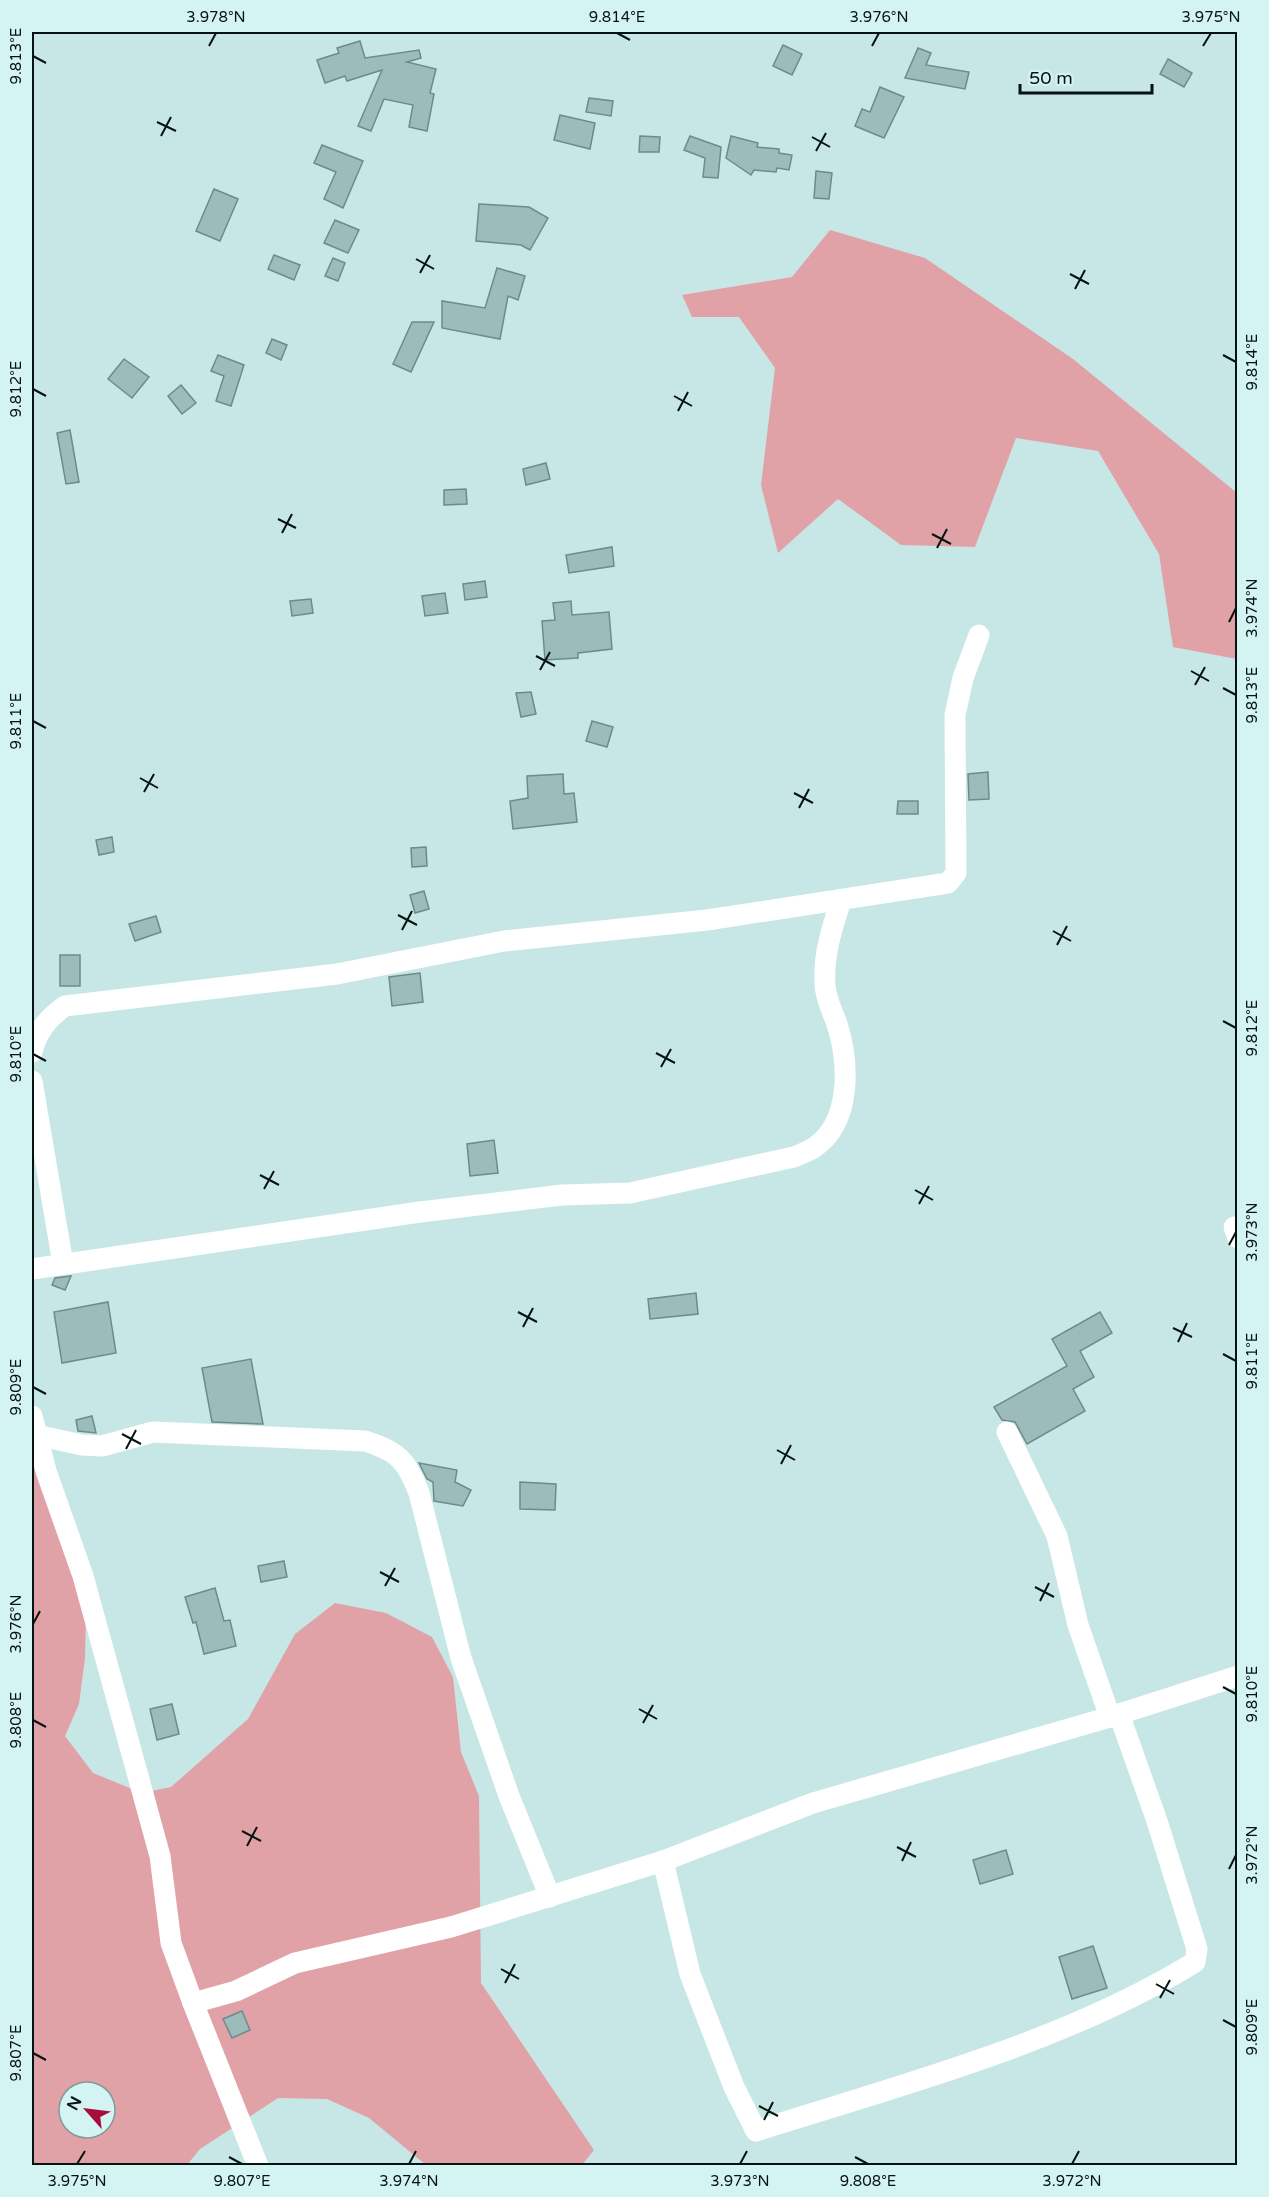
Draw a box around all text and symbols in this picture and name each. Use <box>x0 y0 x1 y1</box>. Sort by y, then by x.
text: 3.978°N <box>186 8 246 26</box>
text: 9.814°E <box>589 8 645 26</box>
text: 3.976°N <box>849 8 909 26</box>
text: 3.975°N <box>1182 8 1241 26</box>
text: 9.813°E <box>7 28 25 84</box>
scale bar <box>1020 57 1152 95</box>
text: 50 m <box>1029 67 1073 89</box>
text: 9.814°E <box>1243 334 1261 390</box>
text: 9.812°E <box>7 361 25 417</box>
text: 3.974°N <box>1243 578 1261 638</box>
text: 9.813°E <box>1243 667 1261 723</box>
text: 9.811°E <box>7 693 25 749</box>
text: 9.812°E <box>1243 1000 1261 1056</box>
text: 9.810°E <box>7 1026 25 1082</box>
text: 3.973°N <box>1243 1202 1261 1262</box>
text: 9.811°E <box>1243 1333 1261 1389</box>
text: 9.809°E <box>7 1359 25 1415</box>
text: 3.976°N <box>7 1594 25 1654</box>
text: 9.810°E <box>1243 1666 1261 1722</box>
text: 9.808°E <box>7 1692 25 1748</box>
text: 3.972°N <box>1243 1825 1261 1885</box>
text: 9.809°E <box>1243 1999 1261 2055</box>
text: 9.807°E <box>7 2024 25 2082</box>
north arrow <box>57 2080 117 2140</box>
text: N <box>63 2093 86 2114</box>
text: 3.975°N <box>48 2172 107 2190</box>
text: 9.807°E <box>213 2172 271 2190</box>
text: 3.974°N <box>379 2172 439 2190</box>
text: 3.973°N <box>710 2172 770 2190</box>
text: 9.808°E <box>840 2172 896 2190</box>
text: 3.972°N <box>1042 2172 1102 2190</box>

